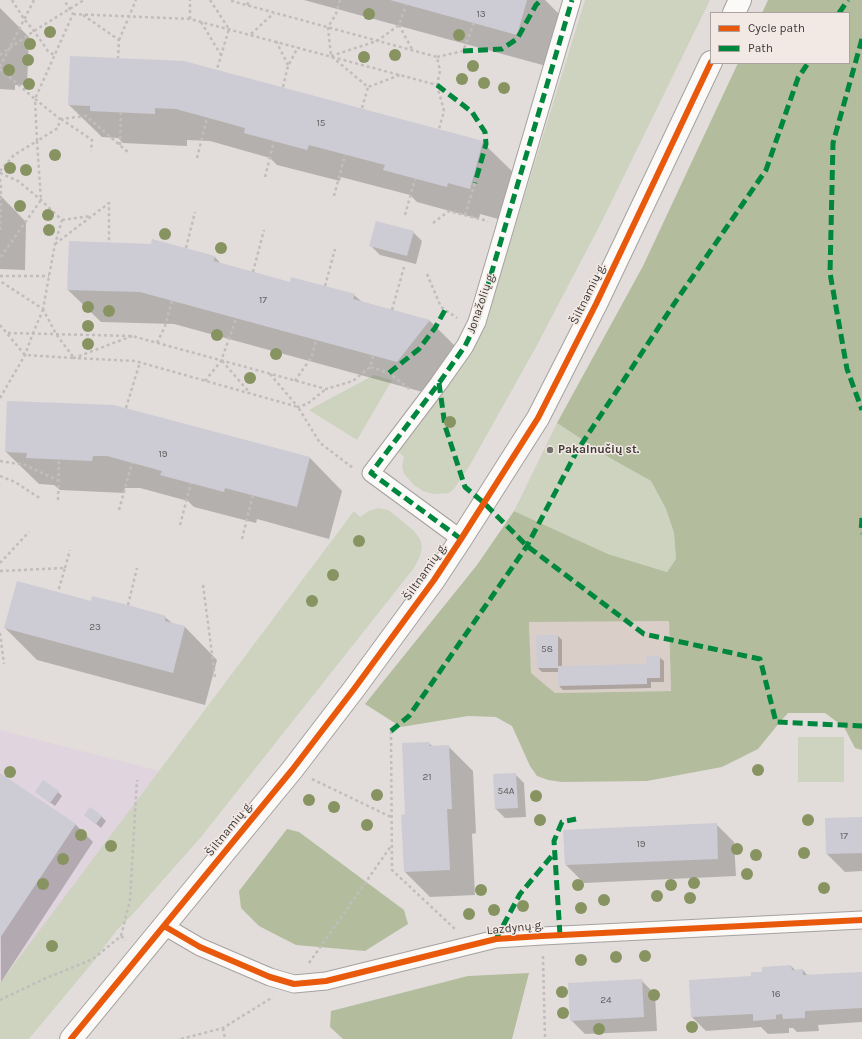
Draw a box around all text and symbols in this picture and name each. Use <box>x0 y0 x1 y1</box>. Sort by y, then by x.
house number: 13 <box>476 8 486 20</box>
legend <box>710 12 850 64</box>
text: Cycle path <box>748 21 805 35</box>
text: Path <box>748 41 773 55</box>
house number: 15 <box>317 117 325 129</box>
street label: Šiltnamių g. <box>567 261 609 327</box>
street label: Jonažolių g. <box>464 271 498 335</box>
house number: 17 <box>259 294 267 306</box>
place label: Pakalnučių st. <box>558 443 639 457</box>
marker: Pakalnučių st. <box>545 445 555 455</box>
house number: 19 <box>158 448 168 460</box>
street label: Šiltnamių g. <box>400 541 450 603</box>
house number: 23 <box>89 621 101 633</box>
house number: 58 <box>541 643 553 655</box>
house number: 21 <box>422 771 432 783</box>
house number: 54A <box>498 785 514 797</box>
street label: Šiltnamių g. <box>203 799 255 859</box>
house number: 17 <box>840 830 848 842</box>
house number: 19 <box>636 838 646 850</box>
street label: Lazdynų g. <box>486 918 544 938</box>
house number: 16 <box>771 988 781 1000</box>
house number: 24 <box>600 994 612 1006</box>

